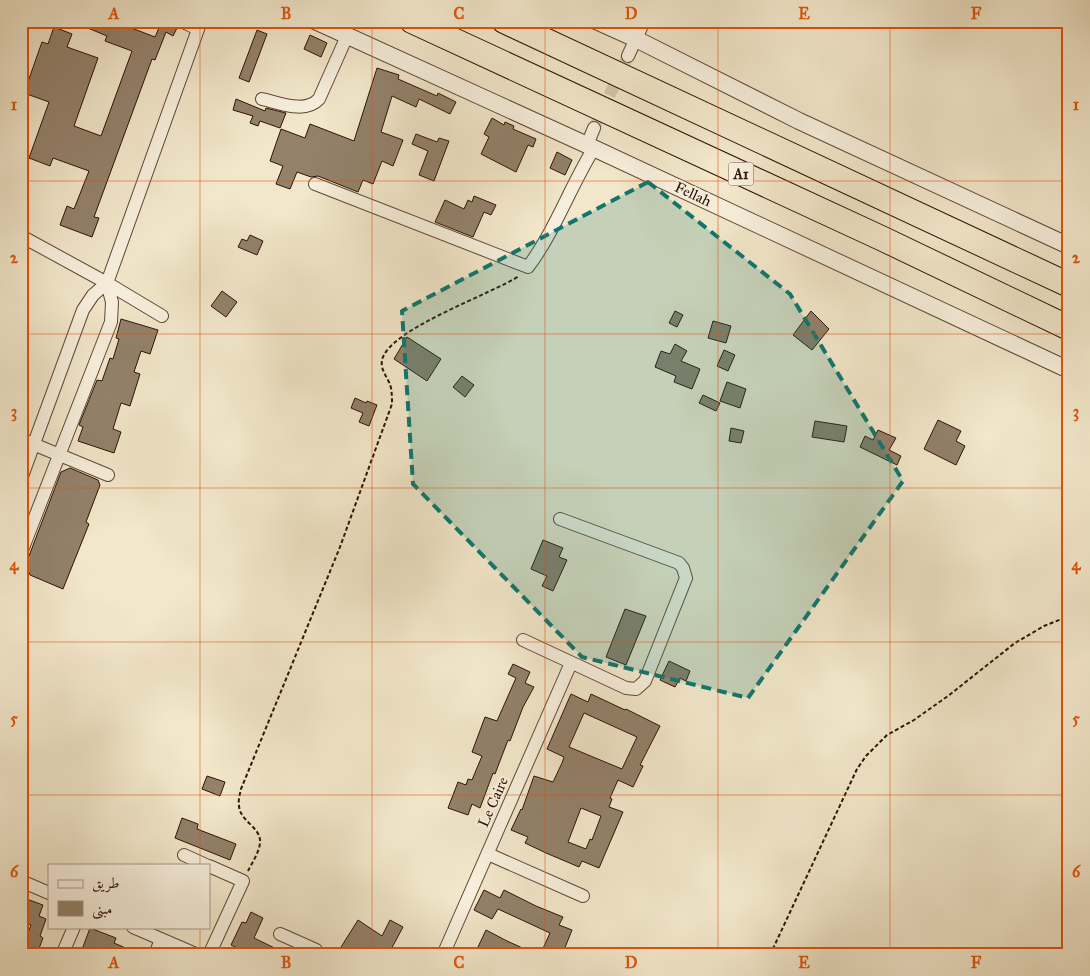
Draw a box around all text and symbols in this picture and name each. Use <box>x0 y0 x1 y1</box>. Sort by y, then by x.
text: A <box>108 4 120 23</box>
text: B <box>281 4 291 23</box>
text: C <box>454 4 465 23</box>
text: D <box>625 4 638 23</box>
text: E <box>798 4 810 23</box>
text: F <box>971 4 982 23</box>
text: 1 <box>11 95 18 114</box>
text: 1 <box>1073 95 1080 114</box>
road number: A1 <box>728 162 754 185</box>
street label: Fellah <box>672 178 715 211</box>
text: 2 <box>10 248 19 267</box>
text: 2 <box>1072 248 1081 267</box>
text: 3 <box>11 402 17 422</box>
text: 3 <box>1073 402 1079 422</box>
text: 4 <box>10 555 20 575</box>
text: 4 <box>1072 555 1082 575</box>
text: 5 <box>10 709 18 728</box>
text: 5 <box>1072 709 1080 728</box>
street label: Le Caire <box>474 774 512 830</box>
text: 6 <box>10 862 19 881</box>
text: 6 <box>1072 862 1081 881</box>
legend <box>48 864 210 928</box>
text: طريق <box>92 874 119 893</box>
text: مبنى <box>92 900 112 920</box>
text: A <box>108 953 120 972</box>
text: B <box>281 953 291 972</box>
text: C <box>454 953 465 972</box>
text: D <box>625 953 638 972</box>
text: E <box>798 953 810 972</box>
text: F <box>971 953 982 972</box>

